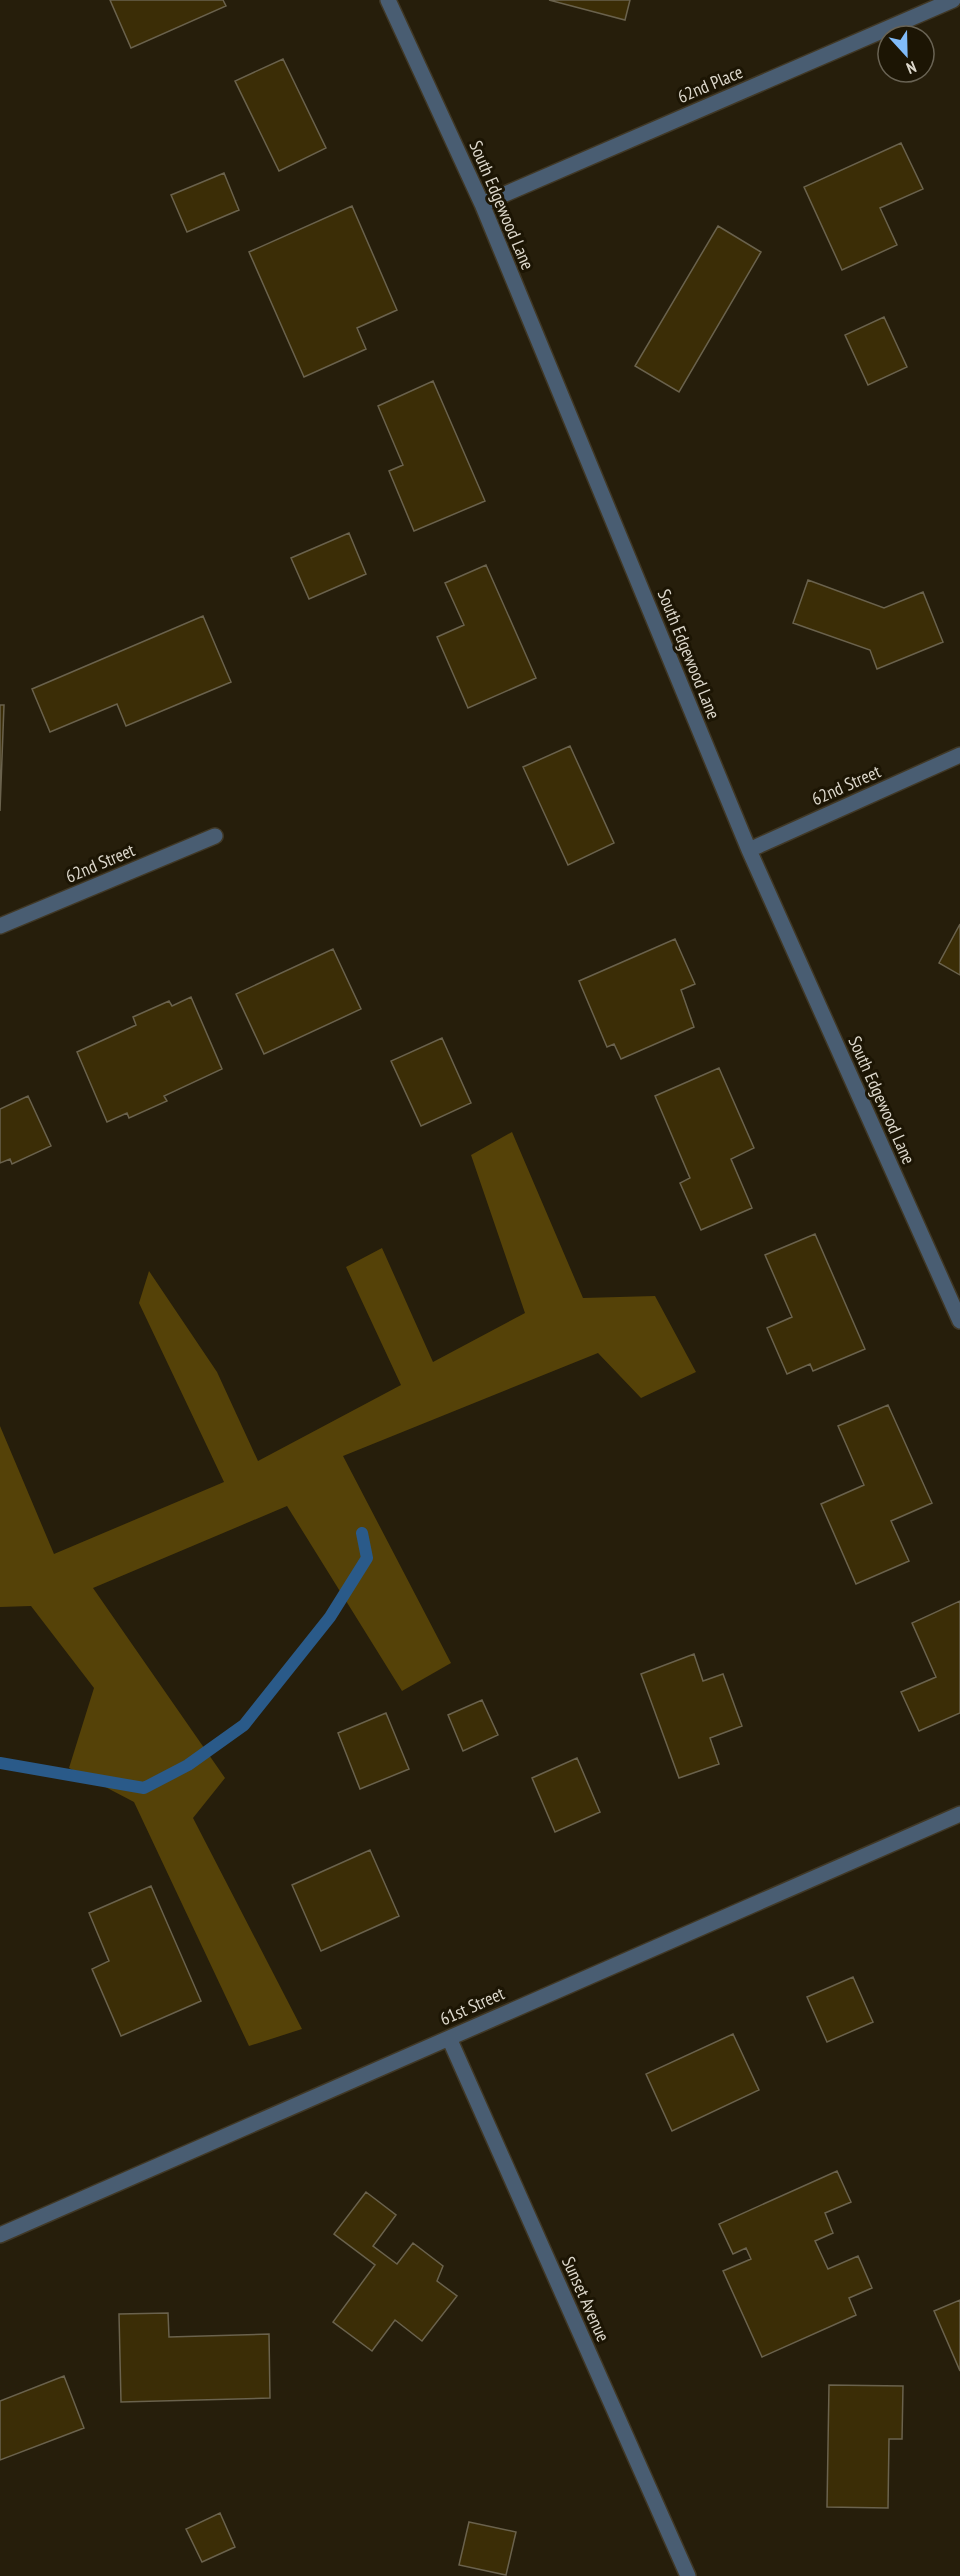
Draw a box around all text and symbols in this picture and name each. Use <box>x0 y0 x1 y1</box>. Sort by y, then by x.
north arrow <box>876 24 936 84</box>
text: N <box>904 57 919 79</box>
street label: 62nd Place <box>674 60 746 108</box>
street label: South Edgewood Lane <box>464 137 540 273</box>
street label: South Edgewood Lane <box>653 586 725 722</box>
street label: 62nd Street <box>808 760 884 810</box>
street label: 62nd Street <box>62 838 138 888</box>
street label: South Edgewood Lane <box>843 1032 921 1168</box>
street label: 61st Street <box>436 1982 508 2030</box>
street label: Sunset Avenue <box>557 2253 615 2345</box>

